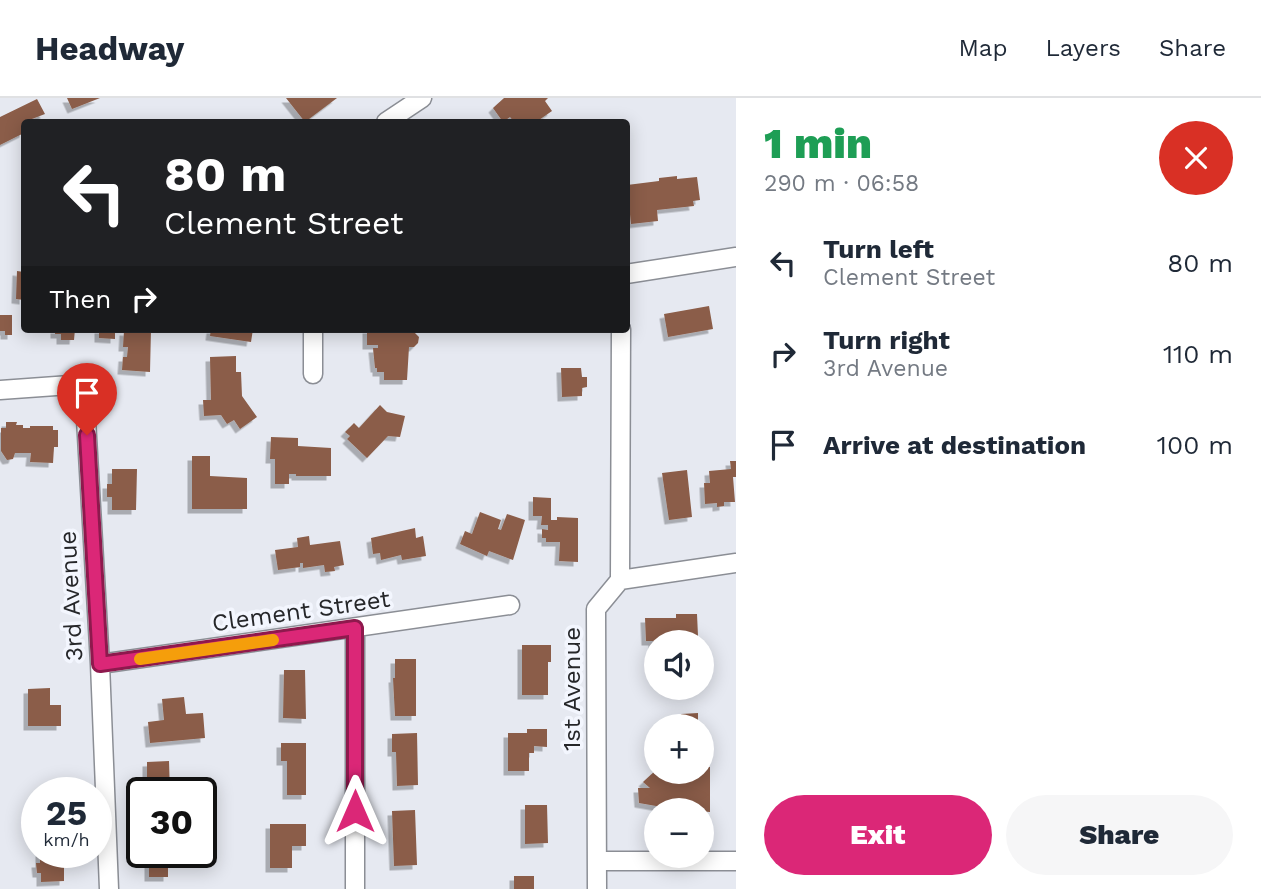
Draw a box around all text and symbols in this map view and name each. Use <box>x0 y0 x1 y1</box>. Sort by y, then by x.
text: Headway <box>35 29 184 68</box>
text: Map <box>959 34 1007 62</box>
text: Layers <box>1045 34 1121 62</box>
text: Share <box>1159 34 1226 62</box>
text: 1 min <box>764 119 872 168</box>
button: close <box>1159 121 1233 195</box>
text: 80 m <box>164 145 286 203</box>
icon: left <box>49 147 140 238</box>
text: 290 m · 06:58 <box>764 170 919 197</box>
text: Clement Street <box>164 204 403 242</box>
text: Turn left <box>823 234 934 264</box>
icon: left <box>764 244 802 282</box>
text: 80 m <box>1167 248 1233 278</box>
text: Clement Street <box>823 264 995 291</box>
icon: right <box>125 280 163 318</box>
text: Then <box>49 284 111 314</box>
text: Turn right <box>823 325 950 355</box>
icon: right <box>764 335 802 373</box>
text: 110 m <box>1163 339 1233 369</box>
text: 3rd Avenue <box>823 355 948 382</box>
pin <box>57 363 117 435</box>
icon: arrive <box>68 374 106 412</box>
icon: arrive <box>764 426 802 464</box>
text: Arrive at destination <box>823 430 1086 460</box>
text: 100 m <box>1157 430 1233 460</box>
street label: 3rd Avenue <box>54 530 88 662</box>
street label: Clement Street <box>210 585 392 637</box>
street label: 1st Avenue <box>558 627 586 751</box>
map controls <box>644 630 714 868</box>
button: sound <box>644 630 714 700</box>
button: + <box>644 714 714 784</box>
position arrow <box>318 774 392 848</box>
speed limit sign: 30 <box>126 777 217 868</box>
text: 25 <box>46 792 87 834</box>
button: Exit <box>764 795 992 875</box>
button: Share <box>1006 795 1233 875</box>
button: − <box>644 798 714 868</box>
text: km/h <box>43 829 90 850</box>

